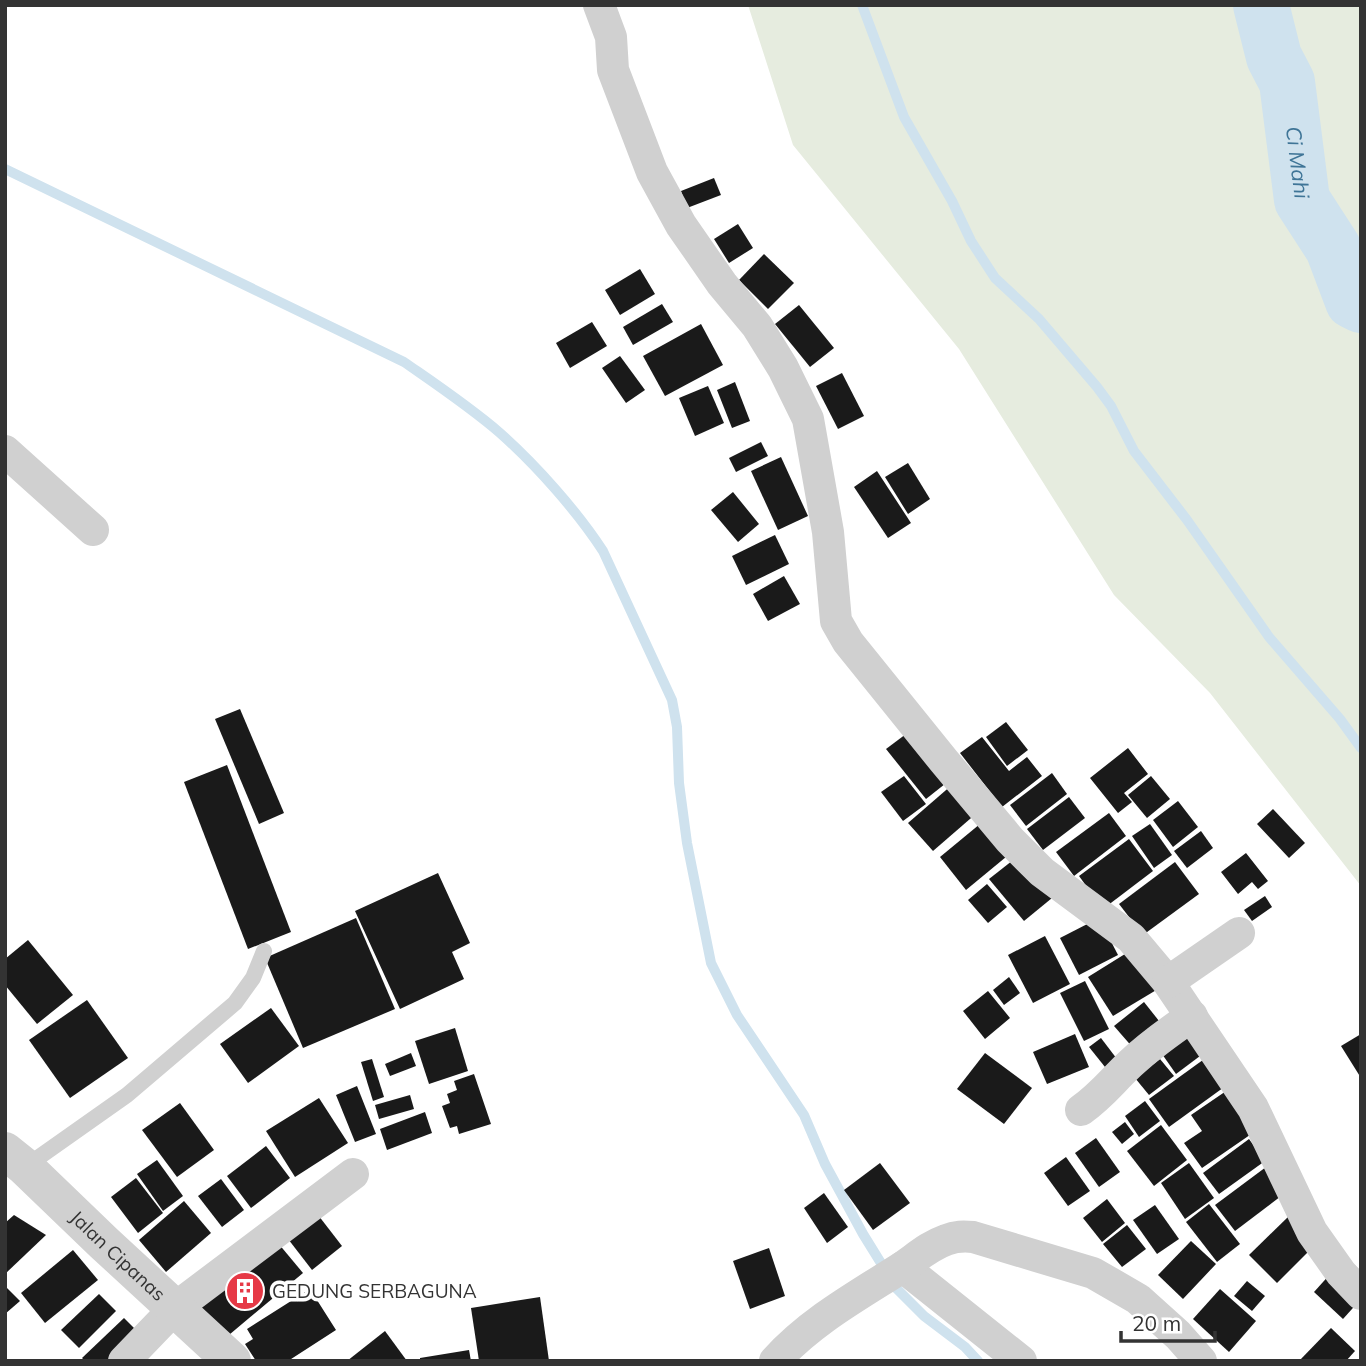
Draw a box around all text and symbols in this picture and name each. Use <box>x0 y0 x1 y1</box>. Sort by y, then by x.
water label: Ci Mahi <box>1281 125 1316 201</box>
street label: Jalan Cipanas <box>65 1205 171 1306</box>
building icon: GEDUNG SERBAGUNA <box>224 1270 266 1312</box>
place label: GEDUNG SERBAGUNA <box>272 1279 477 1303</box>
scale bar <box>1121 1300 1216 1344</box>
text: 20 m <box>1132 1310 1181 1336</box>

